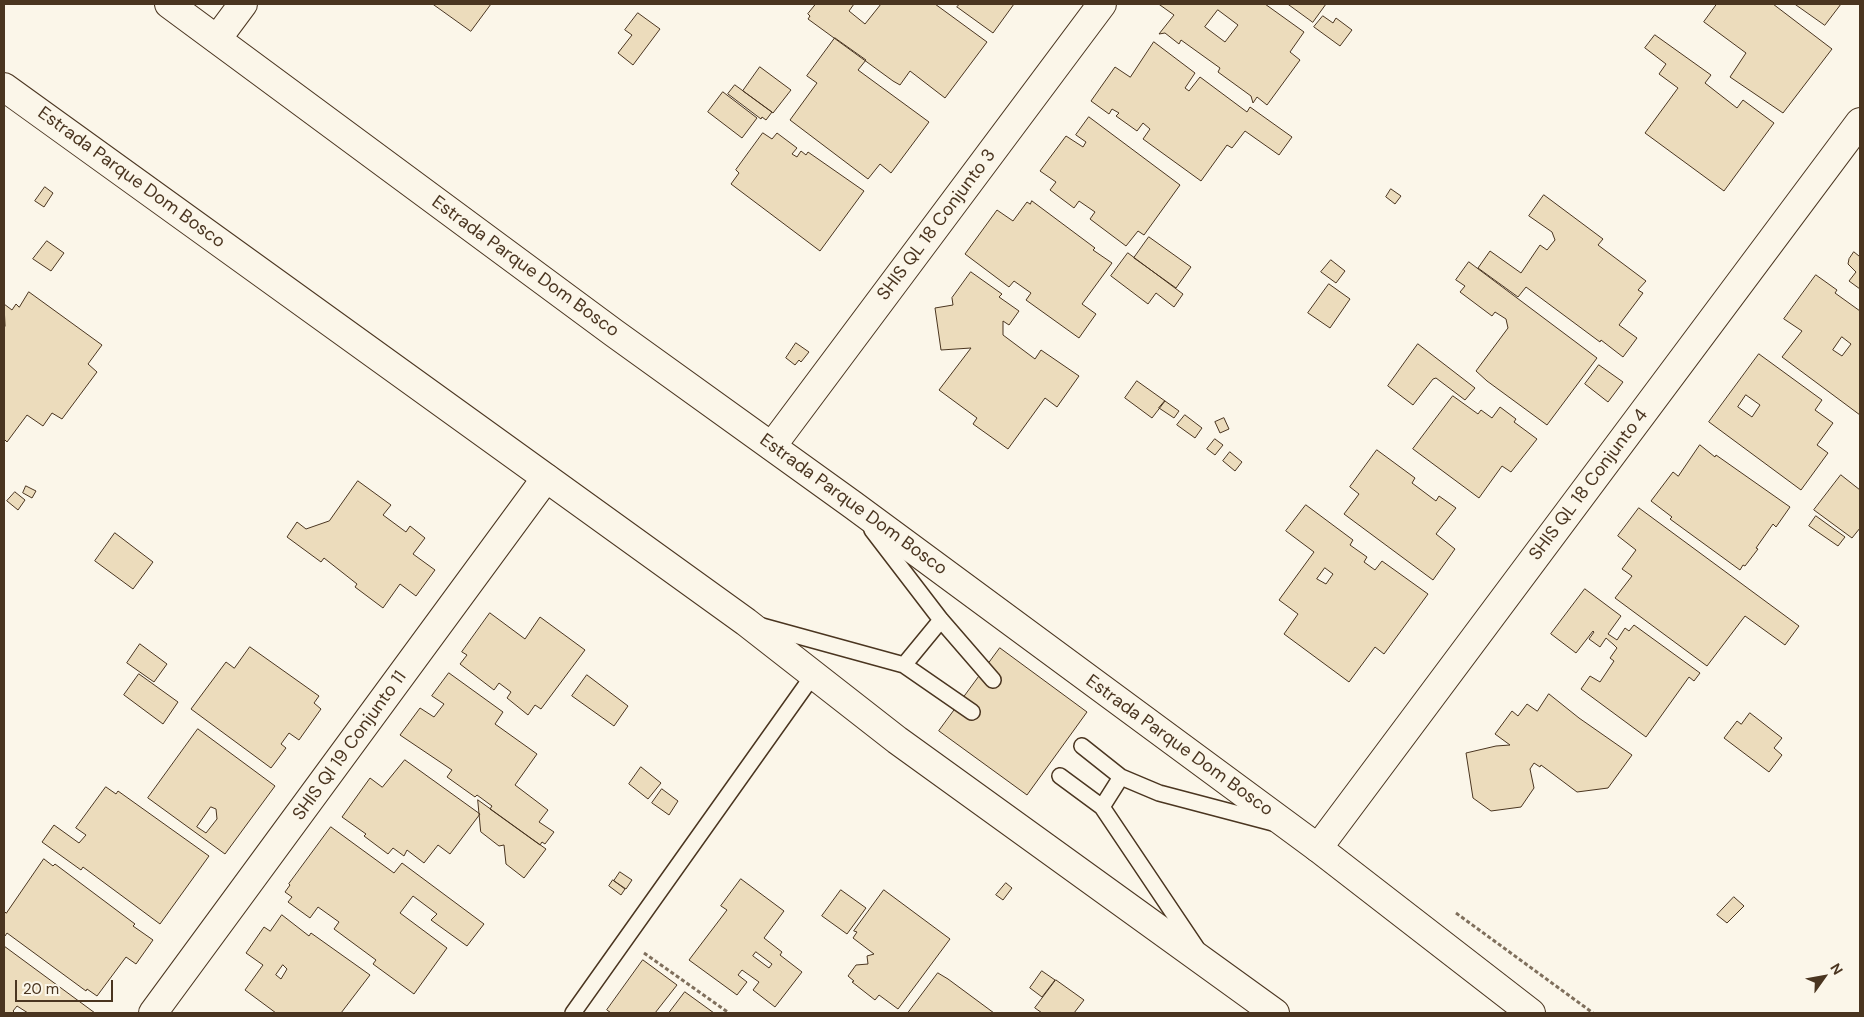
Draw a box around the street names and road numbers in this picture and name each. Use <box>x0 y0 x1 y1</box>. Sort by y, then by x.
street label: Estrada Parque Dom Bosco <box>33 103 229 253</box>
street label: SHIS QL 18 Conjunto 3 <box>873 145 1001 305</box>
street label: Estrada Parque Dom Bosco <box>427 192 623 342</box>
street label: SHIS QL 18 Conjunto 4 <box>1525 405 1653 565</box>
street label: Estrada Parque Dom Bosco <box>755 430 951 580</box>
street label: SHIS QI 19 Conjunto 11 <box>289 667 411 825</box>
street label: Estrada Parque Dom Bosco <box>1081 671 1277 821</box>

